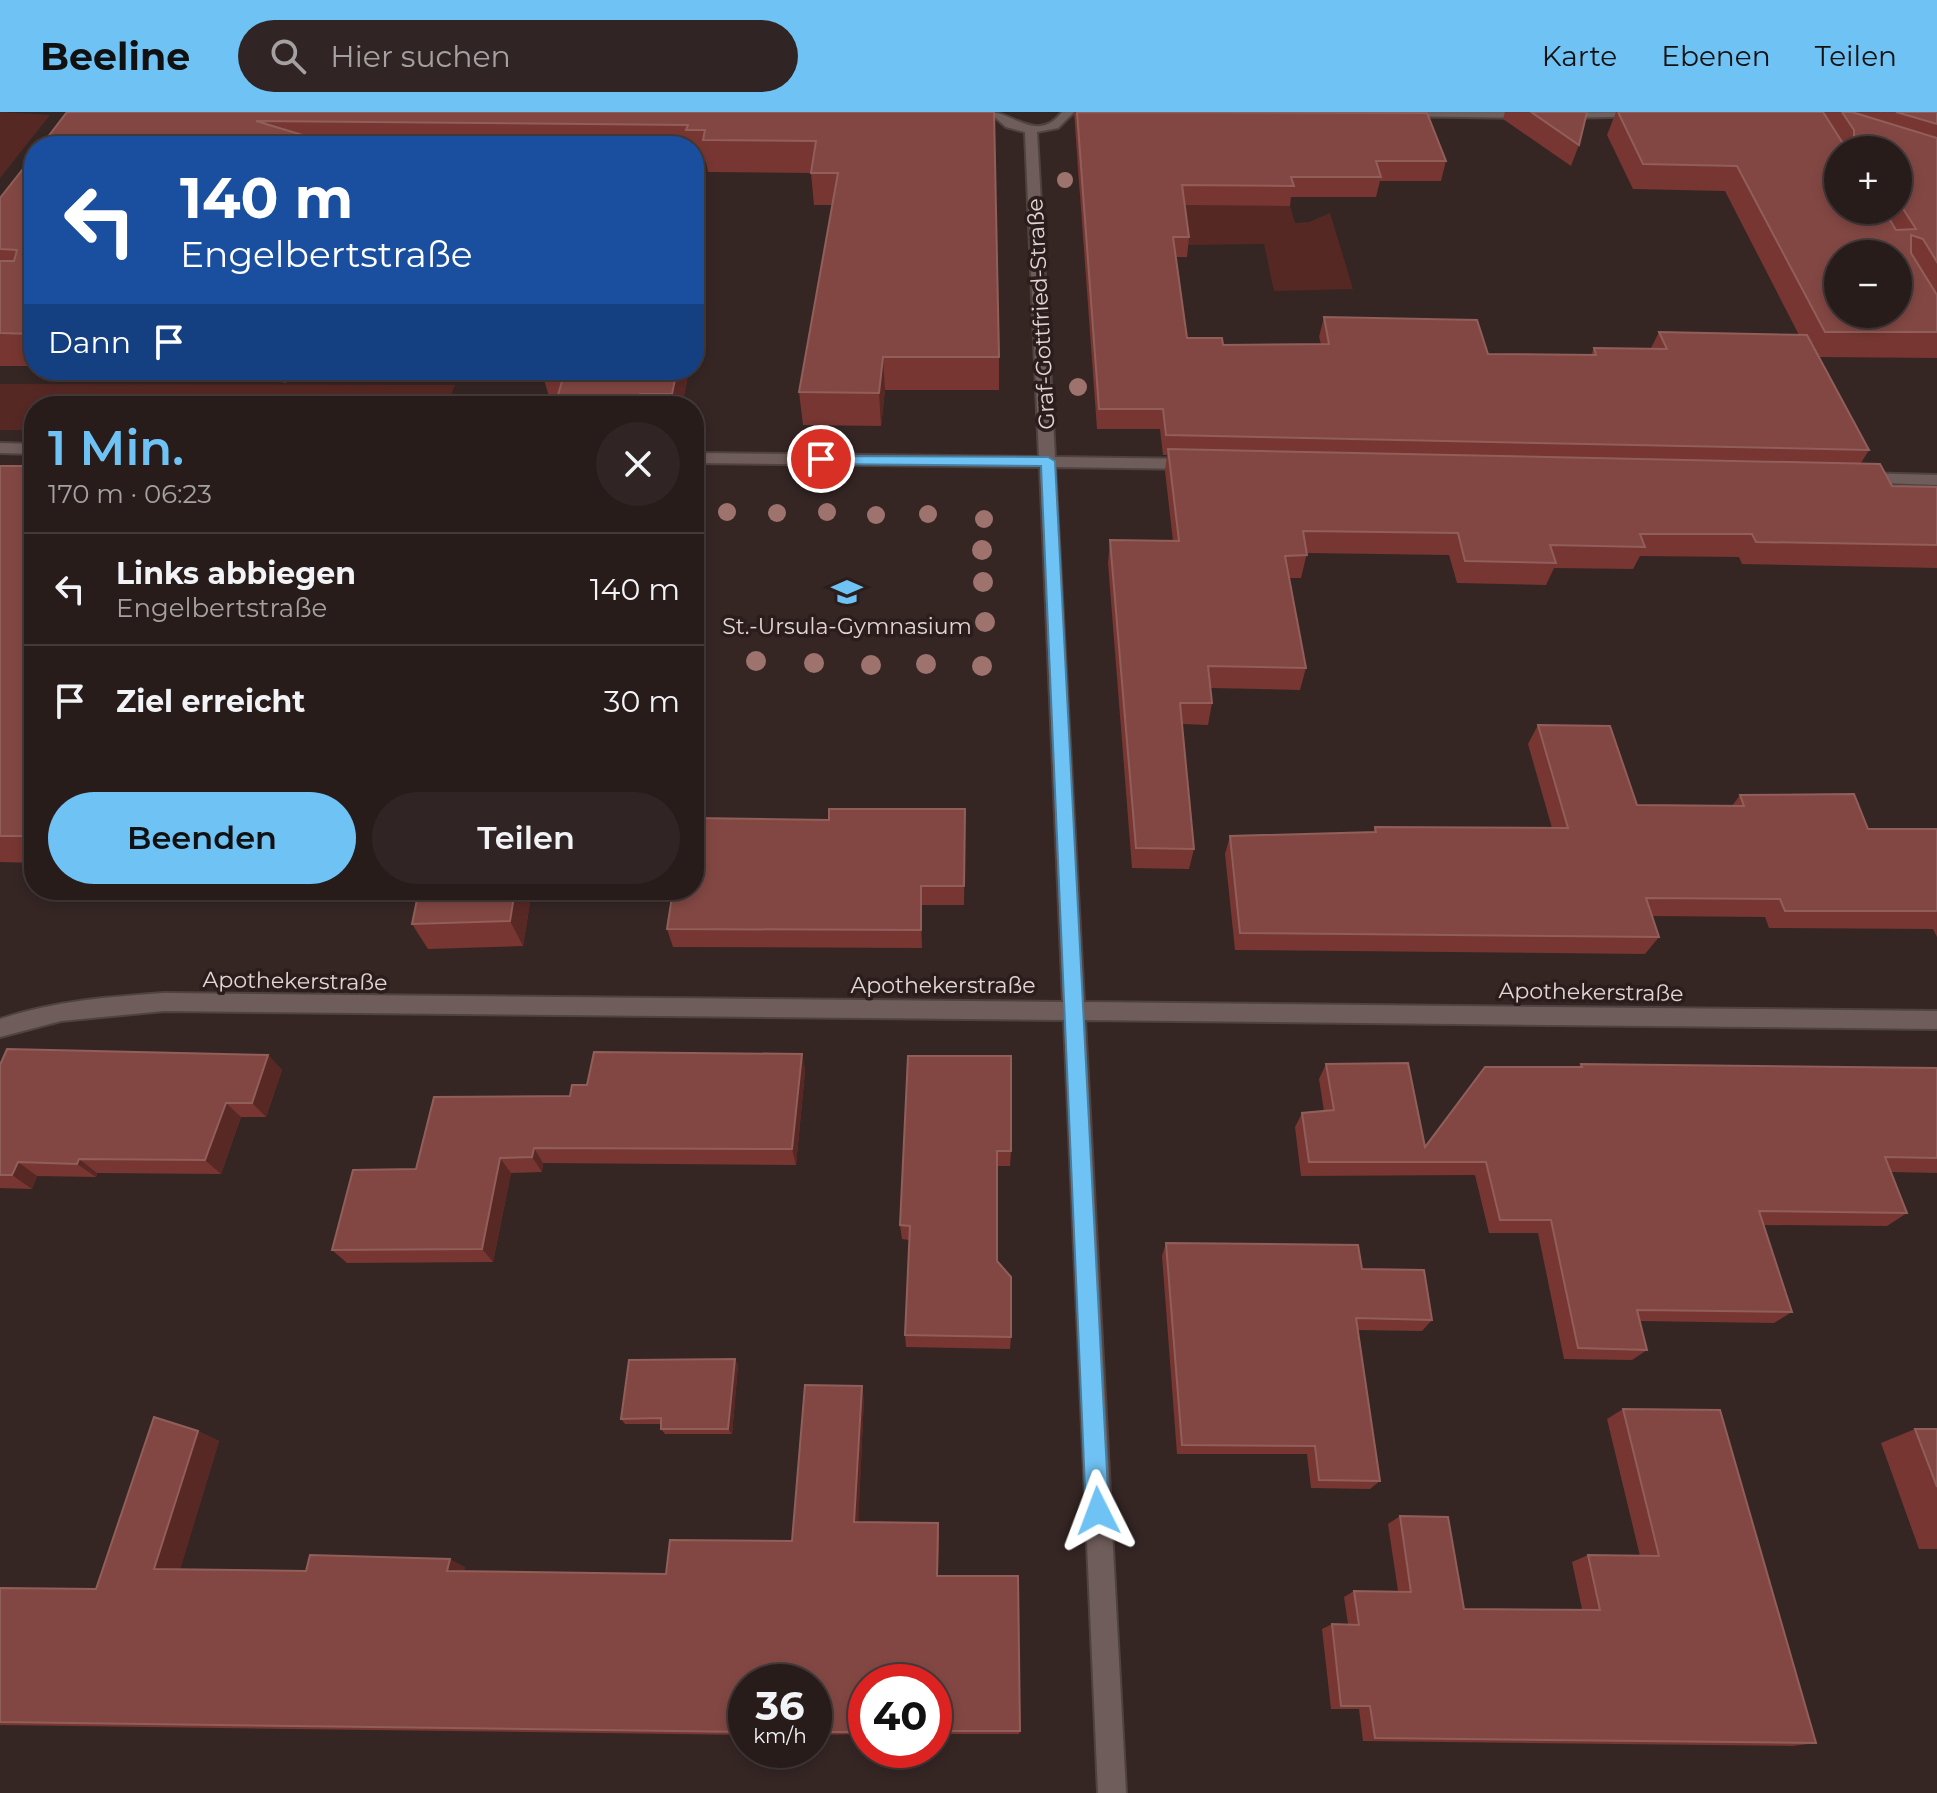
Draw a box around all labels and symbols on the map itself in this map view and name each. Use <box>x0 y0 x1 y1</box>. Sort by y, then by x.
street label: Graf-Gottfried-Straße <box>1021 198 1061 430</box>
pin <box>787 425 855 493</box>
school or university icon: St.-Ursula-Gymnasium <box>830 575 864 609</box>
place label: St.-Ursula-Gymnasium <box>722 613 972 640</box>
street label: Apothekerstraße <box>202 966 388 996</box>
street label: Apothekerstraße <box>851 972 1035 999</box>
street label: Apothekerstraße <box>1498 977 1684 1007</box>
position arrow <box>1056 1469 1140 1553</box>
speed limit sign: 40 <box>848 1664 952 1768</box>

